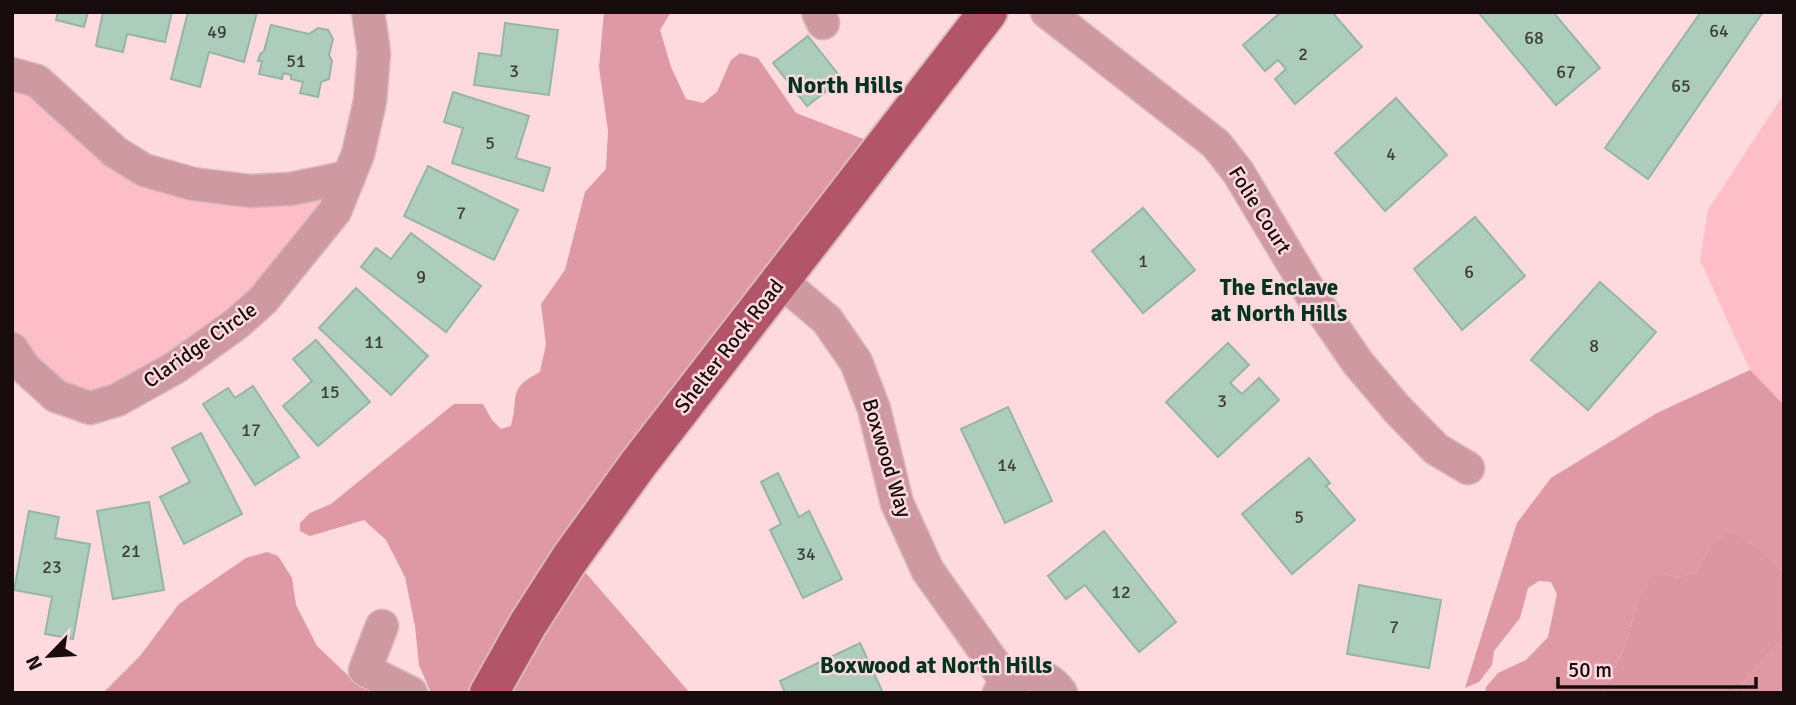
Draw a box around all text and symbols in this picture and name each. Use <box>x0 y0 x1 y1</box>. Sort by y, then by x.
house number: 64 <box>1709 20 1729 42</box>
house number: 49 <box>207 21 227 43</box>
house number: 68 <box>1524 27 1544 49</box>
house number: 2 <box>1298 43 1308 65</box>
house number: 51 <box>286 50 306 72</box>
house number: 3 <box>509 60 519 82</box>
house number: 67 <box>1556 61 1576 83</box>
district label: North Hills <box>787 70 903 100</box>
house number: 65 <box>1671 75 1691 97</box>
house number: 5 <box>485 132 495 154</box>
house number: 4 <box>1386 143 1396 165</box>
street label: Folie Court <box>1223 161 1297 259</box>
house number: 7 <box>456 202 466 224</box>
house number: 1 <box>1138 250 1148 272</box>
house number: 6 <box>1464 261 1474 283</box>
house number: 9 <box>416 266 426 288</box>
district label: The Enclave at North Hills <box>1211 273 1347 328</box>
street label: Shelter Rock Road <box>669 274 789 418</box>
street label: Claridge Circle <box>138 296 262 394</box>
house number: 11 <box>364 331 384 353</box>
house number: 8 <box>1589 335 1599 357</box>
house number: 15 <box>320 381 340 403</box>
house number: 3 <box>1217 390 1227 412</box>
street label: Boxwood Way <box>857 395 917 521</box>
house number: 17 <box>241 419 261 441</box>
house number: 14 <box>997 454 1017 476</box>
house number: 5 <box>1294 506 1304 528</box>
house number: 21 <box>121 540 141 562</box>
house number: 34 <box>796 543 816 565</box>
house number: 23 <box>42 556 62 578</box>
house number: 12 <box>1111 581 1131 603</box>
house number: 7 <box>1389 616 1399 638</box>
north arrow <box>14 621 84 691</box>
scale bar <box>1558 646 1756 690</box>
district label: Boxwood at North Hills <box>820 651 1052 680</box>
text: N <box>21 652 48 674</box>
text: 50 m <box>1568 657 1612 683</box>

